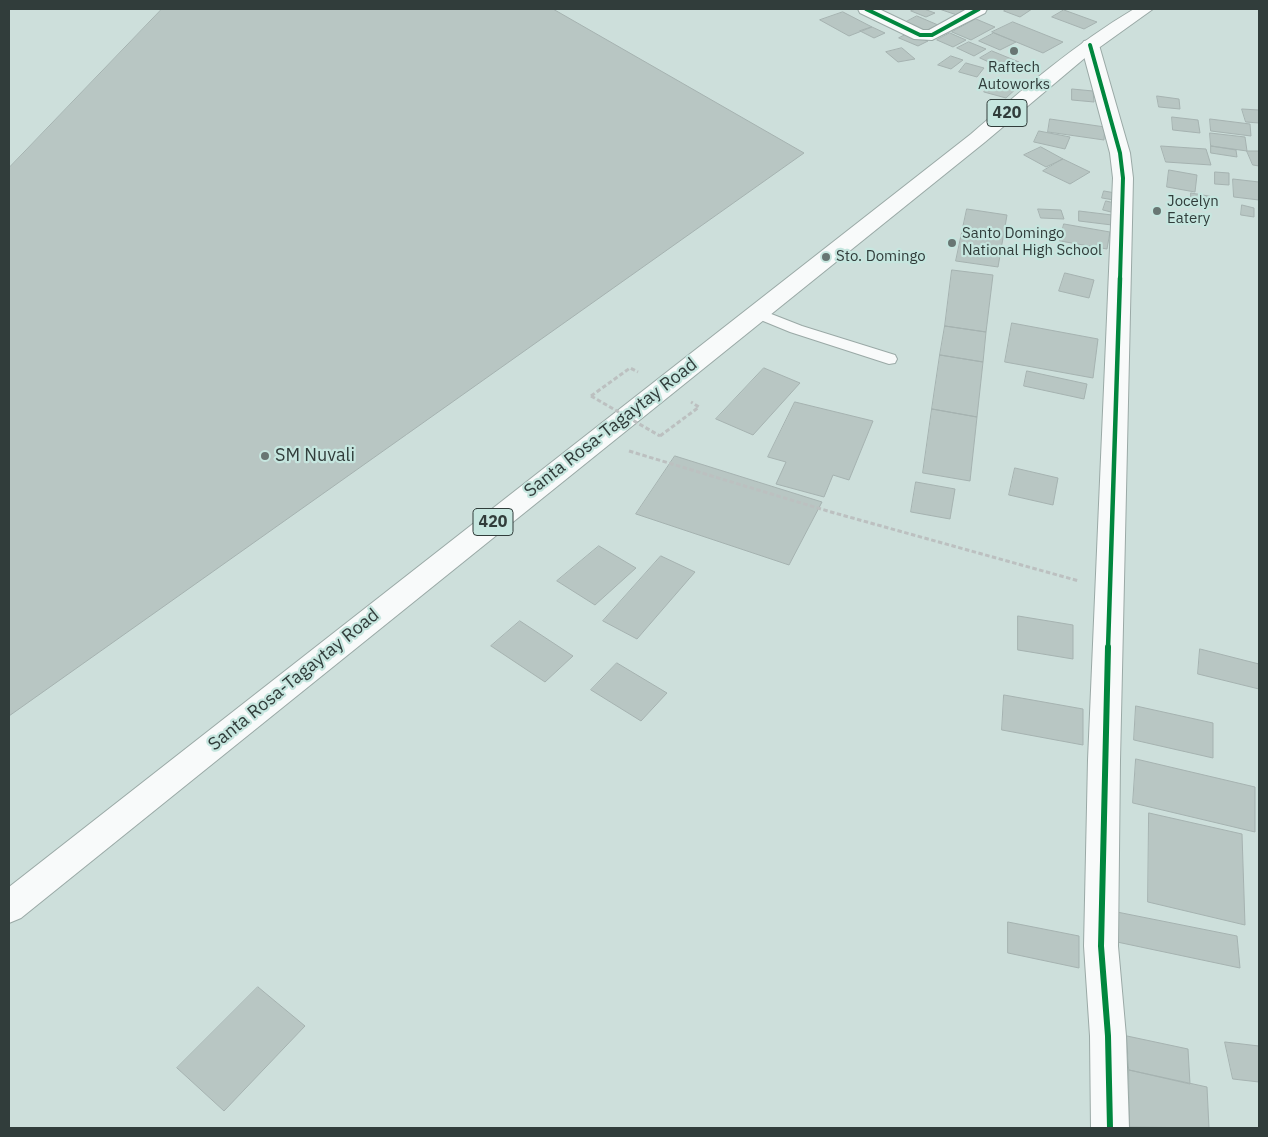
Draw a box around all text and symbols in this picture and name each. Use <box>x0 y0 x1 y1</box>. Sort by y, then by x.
marker: Raftech Autoworks <box>1008 45 1020 57</box>
place label: Raftech Autoworks <box>978 59 1050 94</box>
road number: 420 <box>987 100 1027 126</box>
place label: Jocelyn Eatery <box>1167 193 1219 228</box>
marker: Jocelyn Eatery <box>1151 205 1163 217</box>
place label: Santo Domingo National High School <box>962 225 1102 260</box>
marker: Santo Domingo National High School <box>946 237 958 249</box>
place label: Sto. Domingo <box>836 248 926 266</box>
marker: Sto. Domingo <box>820 251 832 263</box>
street label: Santa Rosa-Tagaytay Road <box>520 354 702 502</box>
place label: SM Nuvali <box>275 445 355 467</box>
marker: SM Nuvali <box>259 450 271 462</box>
road number: 420 <box>473 508 513 536</box>
street label: Santa Rosa-Tagaytay Road <box>204 604 384 756</box>

